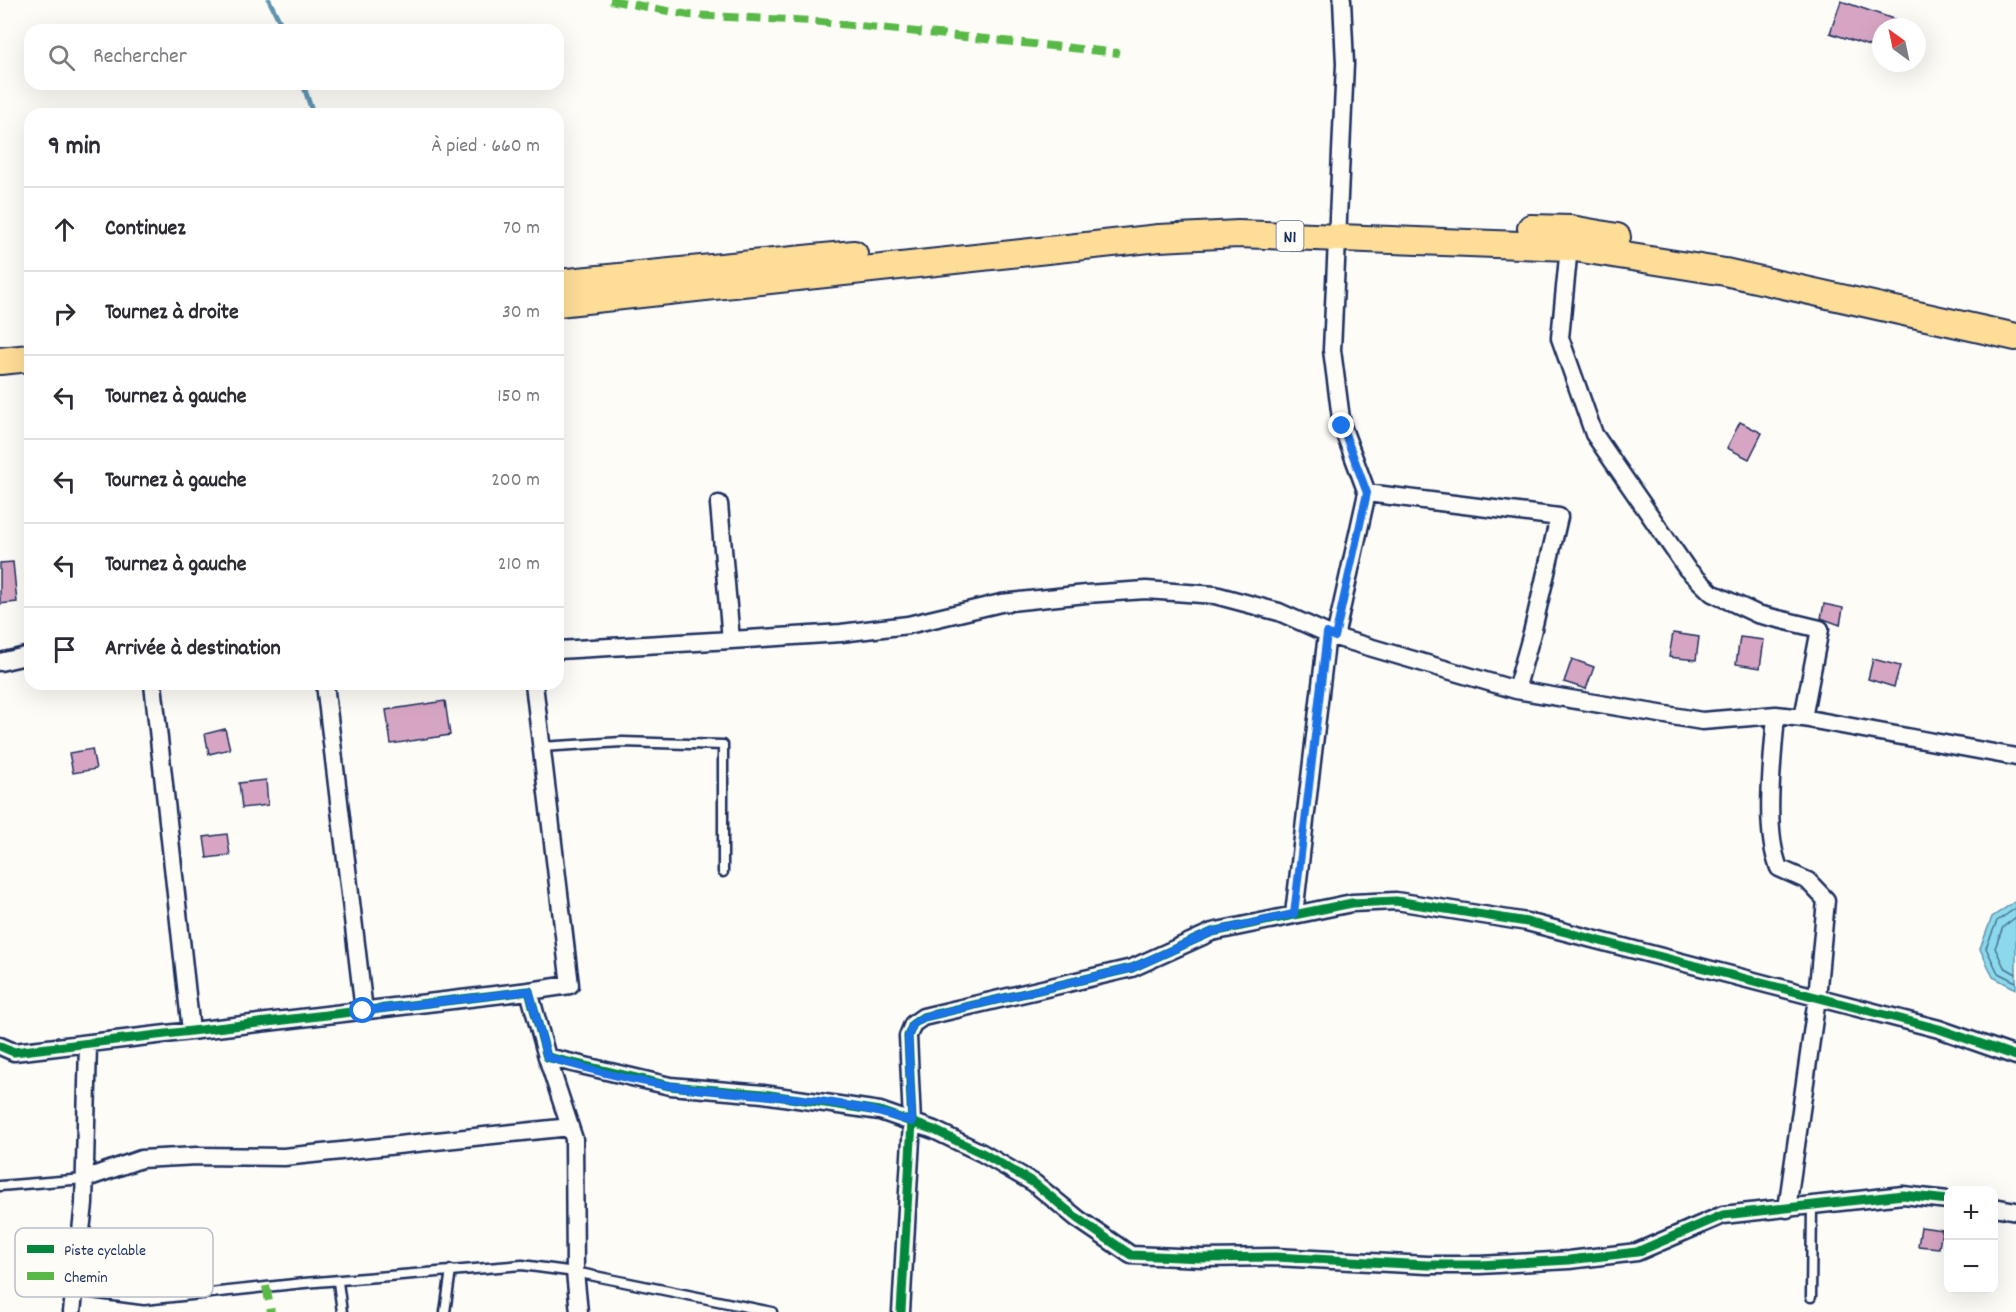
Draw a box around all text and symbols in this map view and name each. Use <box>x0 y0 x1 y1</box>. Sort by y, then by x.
north arrow <box>1872 18 1926 72</box>
search box <box>24 24 564 90</box>
icon: search <box>45 41 78 74</box>
text: Rechercher <box>93 42 187 73</box>
text: 9 min <box>48 129 101 166</box>
text: À pied · 660 m <box>431 133 540 161</box>
icon: ahead <box>48 213 81 246</box>
text: Continuez <box>105 214 186 245</box>
text: 70 m <box>503 215 540 243</box>
road number: N1 <box>1276 221 1304 251</box>
icon: right <box>48 297 81 330</box>
text: Tournez à droite <box>105 298 239 329</box>
text: 30 m <box>502 299 540 327</box>
icon: left <box>48 381 81 414</box>
text: Tournez à gauche <box>105 382 247 413</box>
text: 150 m <box>497 383 540 411</box>
route end <box>1328 412 1354 438</box>
icon: left <box>48 465 81 498</box>
text: Tournez à gauche <box>105 466 247 497</box>
text: 200 m <box>491 467 540 495</box>
icon: left <box>48 549 81 582</box>
text: Tournez à gauche <box>105 550 247 581</box>
text: 210 m <box>498 551 540 579</box>
icon: arrive <box>48 633 81 666</box>
text: Arrivée à destination <box>105 634 281 665</box>
route start <box>349 997 375 1023</box>
map controls <box>1944 1186 1998 1294</box>
button: + <box>1944 1186 1998 1240</box>
legend <box>15 1228 213 1297</box>
text: Piste cyclable <box>64 1240 146 1263</box>
button: − <box>1944 1240 1998 1294</box>
text: Chemin <box>64 1267 108 1290</box>

